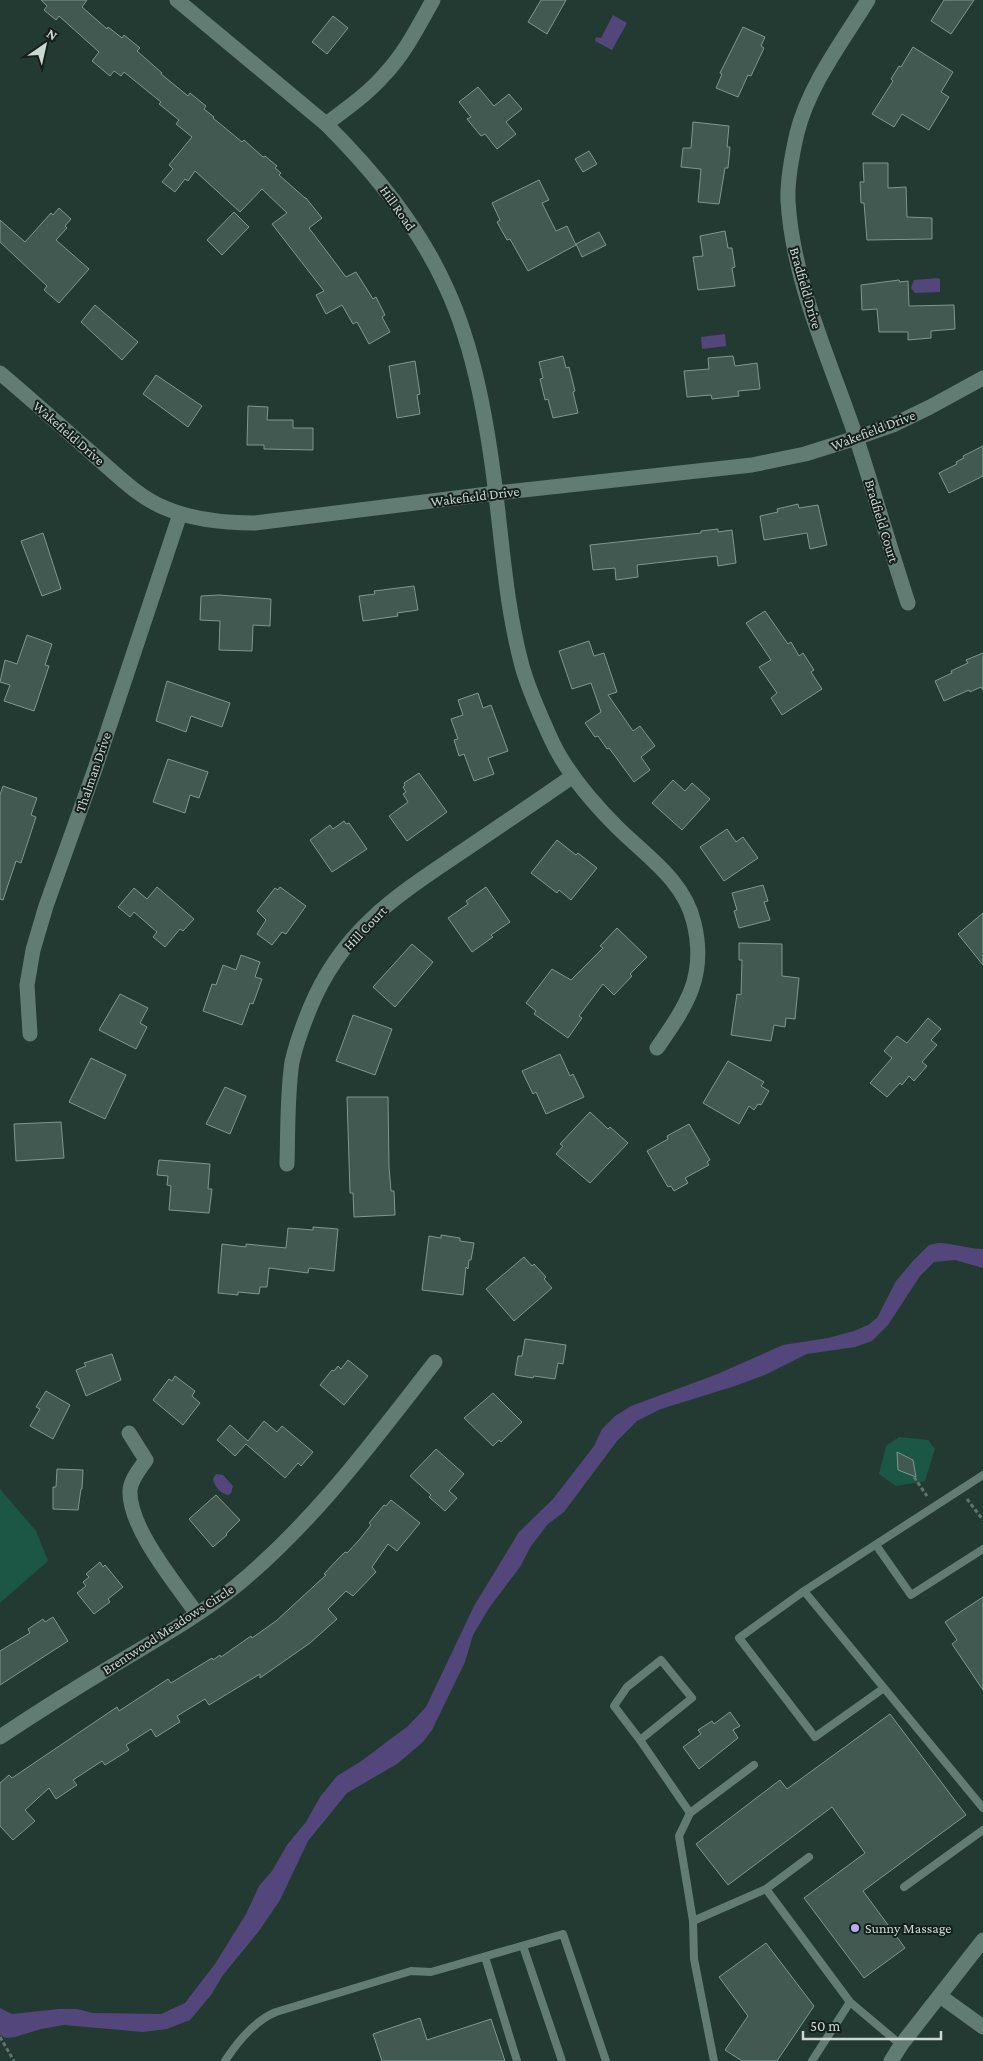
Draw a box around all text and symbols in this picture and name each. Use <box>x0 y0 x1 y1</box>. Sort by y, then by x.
north arrow <box>20 20 70 70</box>
text: N <box>44 25 61 44</box>
street label: Hill Road <box>377 182 420 234</box>
street label: Bradfield Drive <box>787 245 825 331</box>
street label: Wakefield Drive <box>30 398 108 468</box>
street label: Wakefield Drive <box>828 407 918 453</box>
street label: Bradfield Court <box>862 478 902 565</box>
street label: Wakefield Drive <box>430 483 520 509</box>
street label: Thalman Drive <box>72 730 114 814</box>
street label: Hill Court <box>340 902 390 953</box>
street label: Brentwood Meadows Circle <box>99 1580 237 1678</box>
place label: Sunny Massage <box>865 1920 952 1936</box>
marker: Sunny Massage <box>849 1922 861 1934</box>
scale bar <box>803 2008 940 2040</box>
text: 50 m <box>810 2018 840 2034</box>

